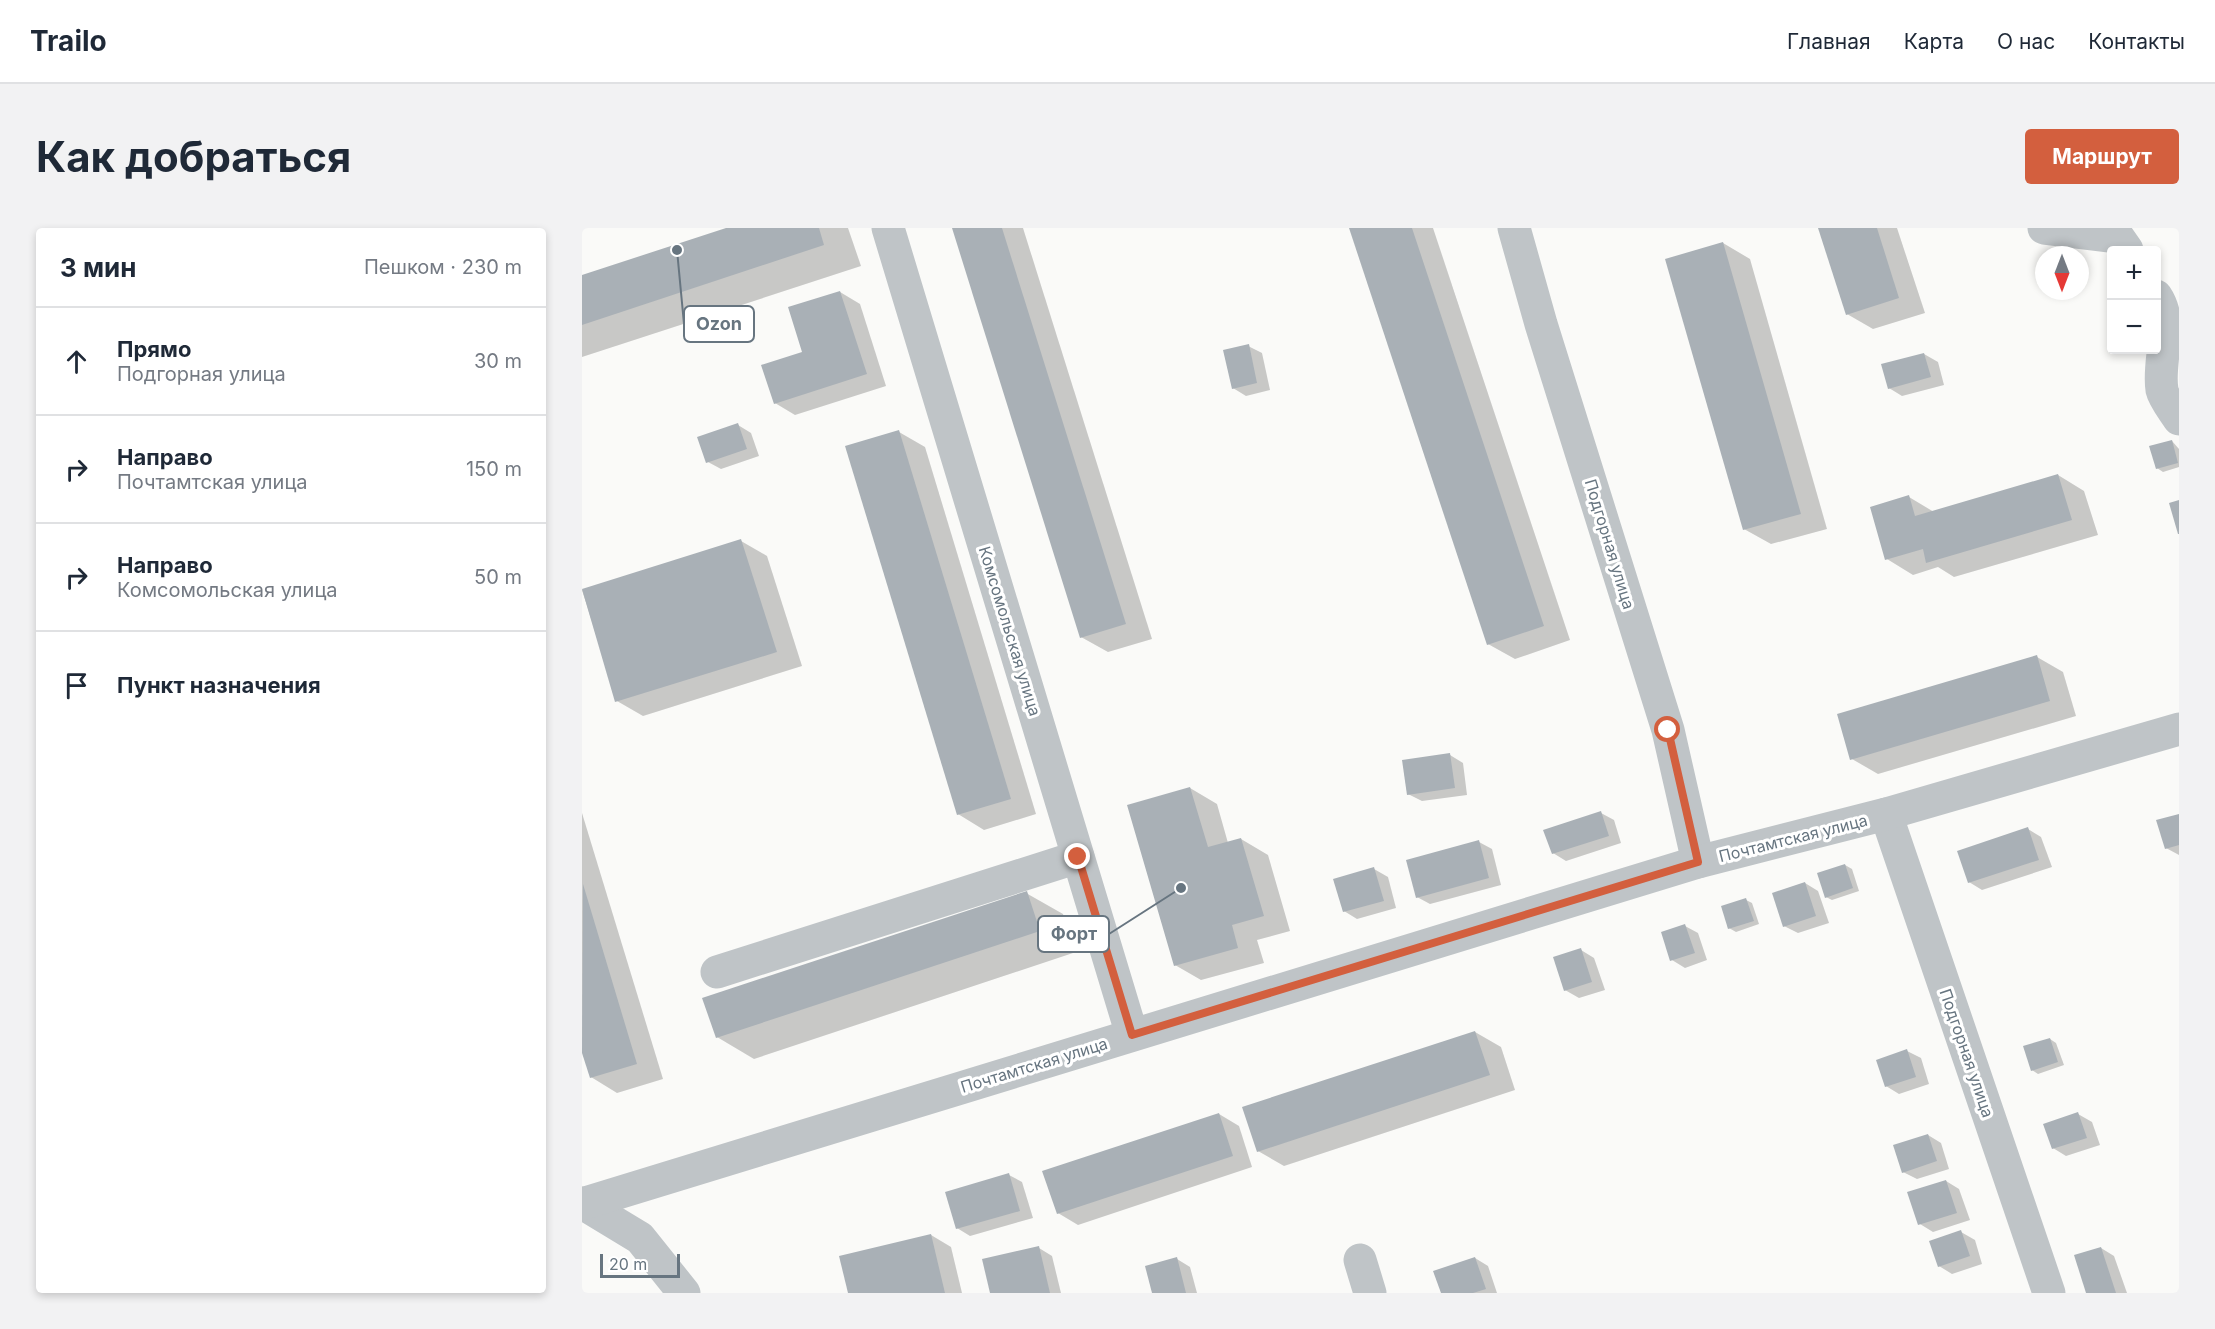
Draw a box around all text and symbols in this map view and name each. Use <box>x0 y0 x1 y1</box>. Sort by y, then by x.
text: Trailo <box>30 24 107 58</box>
text: Главная <box>1787 29 1871 54</box>
text: Карта <box>1904 29 1964 54</box>
text: О нас <box>1997 29 2055 54</box>
text: Контакты <box>2088 29 2185 54</box>
button: Маршрут <box>2025 129 2179 184</box>
text: Как добраться <box>36 131 351 182</box>
north arrow <box>2035 246 2089 300</box>
map controls <box>2107 246 2161 354</box>
button: + <box>2107 246 2161 300</box>
text: 3 мин <box>60 252 136 283</box>
text: Пешком · 230 m <box>364 255 522 279</box>
button: − <box>2107 300 2161 354</box>
callout: Ozon <box>684 306 754 342</box>
text: Ozon <box>696 313 742 334</box>
text: Прямо <box>117 336 191 362</box>
icon: ahead <box>60 345 93 378</box>
text: 30 m <box>474 349 522 373</box>
text: Подгорная улица <box>117 362 286 386</box>
text: Направо <box>117 444 213 470</box>
icon: right <box>60 453 93 486</box>
text: 150 m <box>466 457 522 481</box>
text: Почтамтская улица <box>117 470 308 494</box>
street label: Подгорная улица <box>1581 477 1639 611</box>
street label: Комсомольская улица <box>975 544 1045 718</box>
text: Направо <box>117 552 213 578</box>
icon: right <box>60 561 93 594</box>
text: 50 m <box>474 565 522 589</box>
text: Комсомольская улица <box>117 578 338 602</box>
icon: arrive <box>60 669 93 702</box>
text: Пункт назначения <box>117 672 321 698</box>
route start <box>1654 716 1680 742</box>
street label: Почтамтская улица <box>1717 810 1869 866</box>
route end <box>1064 843 1090 869</box>
callout: Форт <box>1038 916 1109 952</box>
text: Форт <box>1051 923 1097 944</box>
street label: Подгорная улица <box>1936 986 1998 1120</box>
street label: Почтамтская улица <box>958 1033 1110 1097</box>
scale bar <box>600 1251 680 1278</box>
text: 20 m <box>609 1254 647 1274</box>

